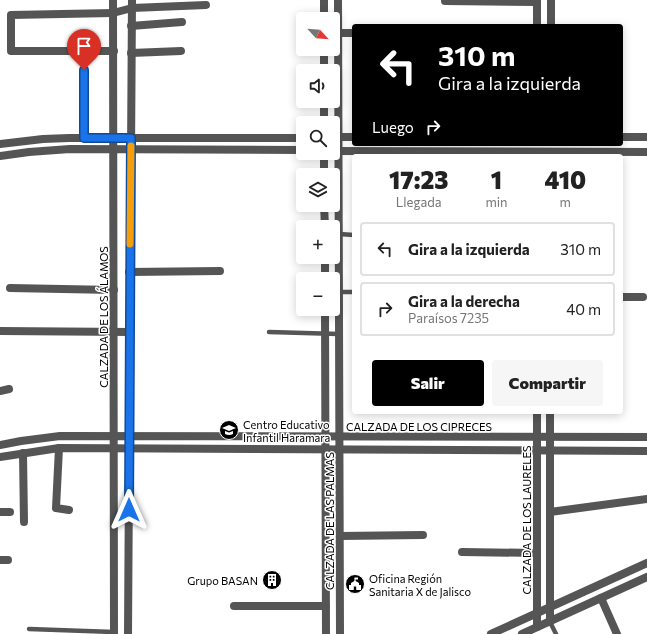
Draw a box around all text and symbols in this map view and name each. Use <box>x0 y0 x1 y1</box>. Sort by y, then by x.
north arrow <box>296 12 340 56</box>
map controls <box>296 12 340 316</box>
pin <box>67 29 101 70</box>
icon: arrive <box>73 35 95 57</box>
text: 310 m <box>438 38 515 72</box>
icon: left <box>372 40 424 92</box>
button: sound <box>296 64 340 108</box>
text: Gira a la izquierda <box>438 72 581 94</box>
button: search <box>296 116 340 160</box>
icon: right <box>422 116 444 138</box>
text: Luego <box>372 118 414 136</box>
text: 17:23 <box>389 165 448 194</box>
text: 1 <box>491 165 502 194</box>
text: 410 <box>545 165 586 194</box>
button: layers <box>296 168 340 212</box>
text: Llegada <box>396 194 442 210</box>
text: min <box>485 194 508 210</box>
text: m <box>560 194 571 210</box>
button: + <box>296 220 340 264</box>
icon: left <box>374 238 396 260</box>
text: Gira a la izquierda <box>408 240 530 258</box>
text: 310 m <box>560 240 601 258</box>
street label: CALZADA DE LOS ÁLAMOS <box>96 246 110 388</box>
button: − <box>296 272 340 316</box>
text: Gira a la derecha <box>408 292 520 310</box>
icon: right <box>374 298 396 320</box>
text: 40 m <box>566 300 601 318</box>
text: Paraísos 7235 <box>408 310 489 326</box>
button: Salir <box>372 360 484 406</box>
button: Compartir <box>492 360 603 406</box>
place label: Centro Educativo Infantil Haramara <box>243 418 330 444</box>
school or university icon: Centro Educativo Infantil Haramara <box>218 419 240 441</box>
street label: CALZADA DE LOS CIPRECES <box>346 420 492 433</box>
street label: CALZADA DE LOS LAURELES <box>520 445 533 595</box>
street label: CALZADA DE LAS PALMAS <box>323 452 336 590</box>
position arrow <box>108 489 150 531</box>
building icon: Grupo BASAN <box>261 569 283 591</box>
place label: Oficina Región Sanitaria X de Jalisco <box>369 572 472 599</box>
public building icon: Oficina Región Sanitaria X de Jalisco <box>344 573 366 595</box>
place label: Grupo BASAN <box>187 574 258 587</box>

